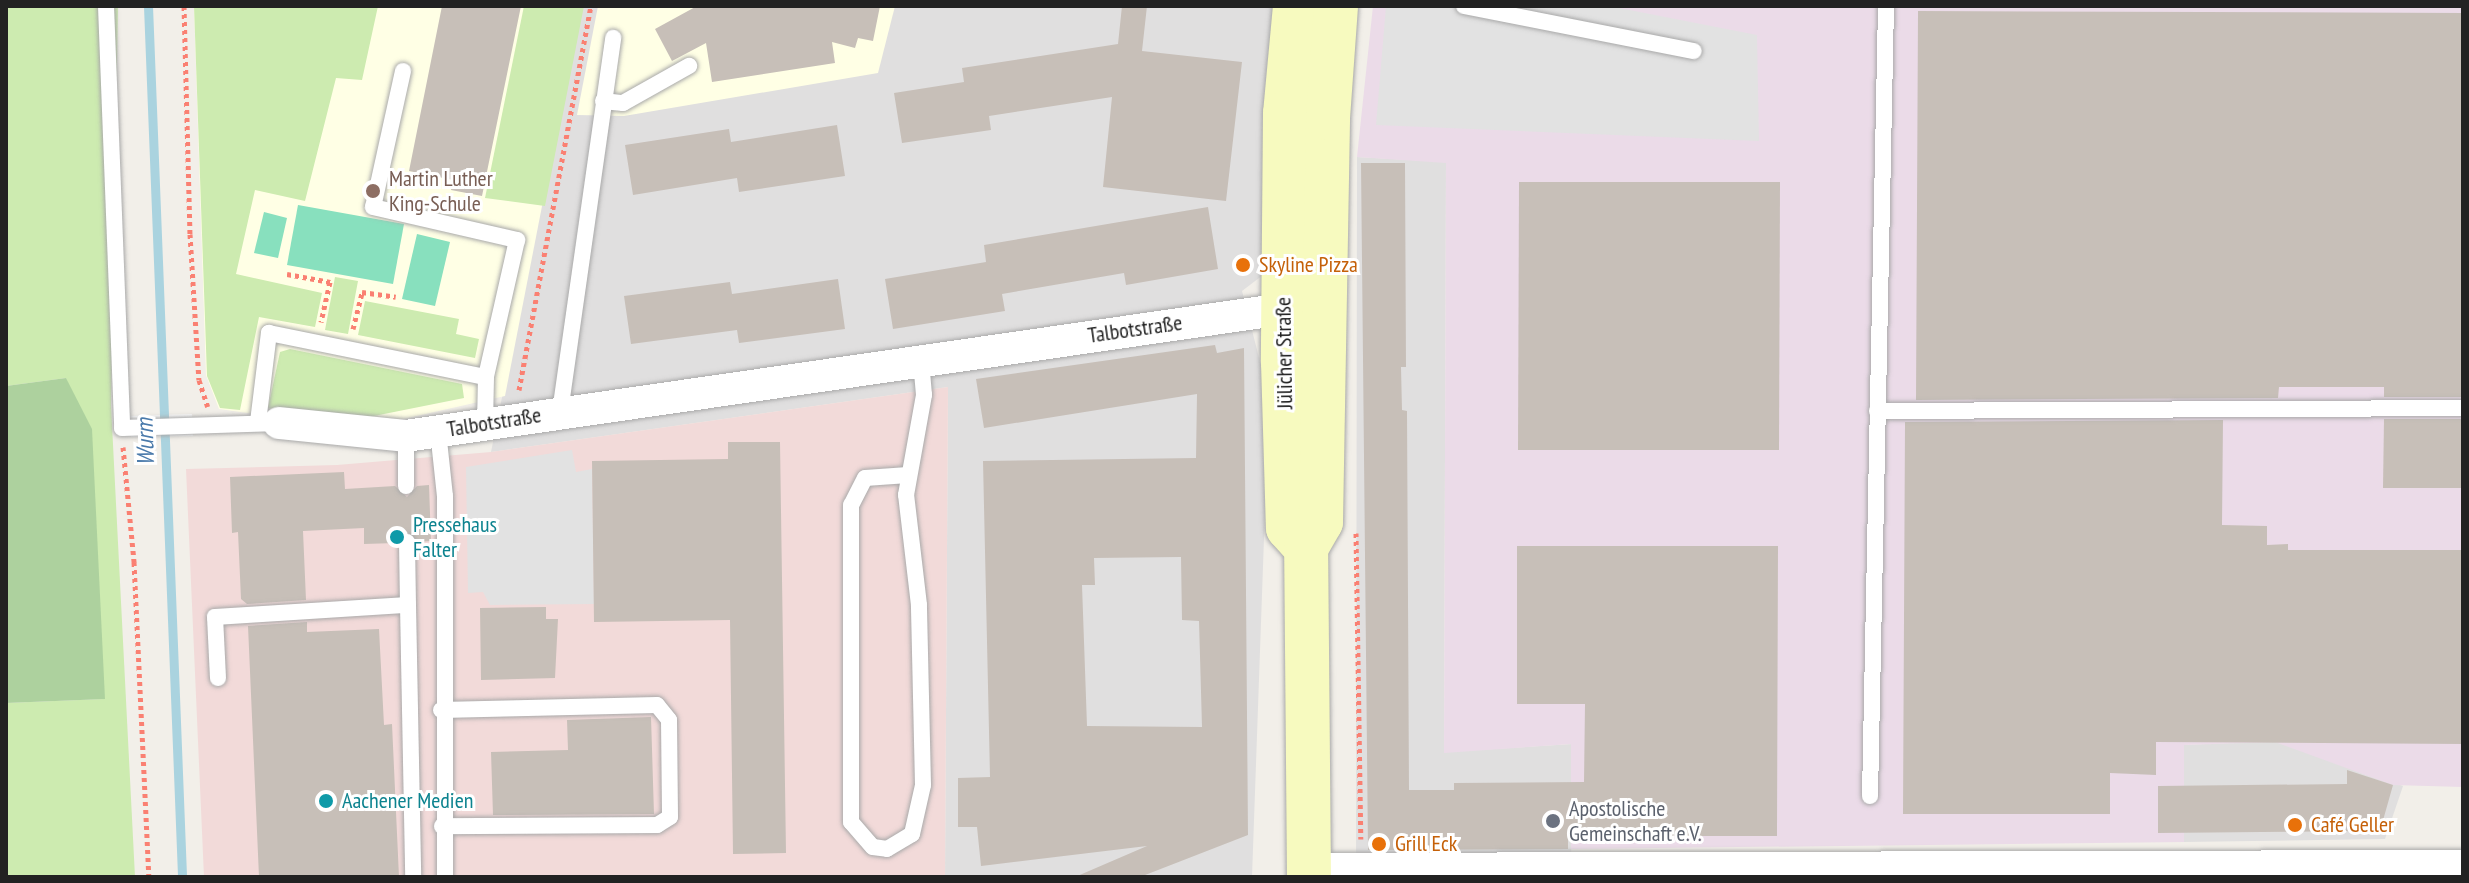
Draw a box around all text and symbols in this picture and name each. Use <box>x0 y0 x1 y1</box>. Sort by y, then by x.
place label: Martin Luther King-Schule <box>389 165 493 216</box>
marker: Martin Luther King-Schule <box>364 182 382 200</box>
place label: Skyline Pizza <box>1259 252 1358 278</box>
marker: Skyline Pizza <box>1234 256 1252 274</box>
street label: Jülicher Straße <box>1270 297 1298 409</box>
street label: Talbotstraße <box>1086 309 1184 349</box>
street label: Talbotstraße <box>445 402 543 442</box>
water label: Wurm <box>130 418 160 466</box>
place label: Pressehaus Falter <box>413 511 497 562</box>
marker: Pressehaus Falter <box>388 528 406 546</box>
place label: Aachener Medien <box>342 788 473 814</box>
marker: Aachener Medien <box>317 792 335 810</box>
place label: Apostolische Gemeinschaft e.V. <box>1569 795 1702 846</box>
marker: Apostolische Gemeinschaft e.V. <box>1544 812 1562 830</box>
place label: Café Geller <box>2311 812 2394 838</box>
marker: Café Geller <box>2286 816 2304 834</box>
place label: Grill Eck <box>1395 831 1457 857</box>
marker: Grill Eck <box>1370 835 1388 853</box>

